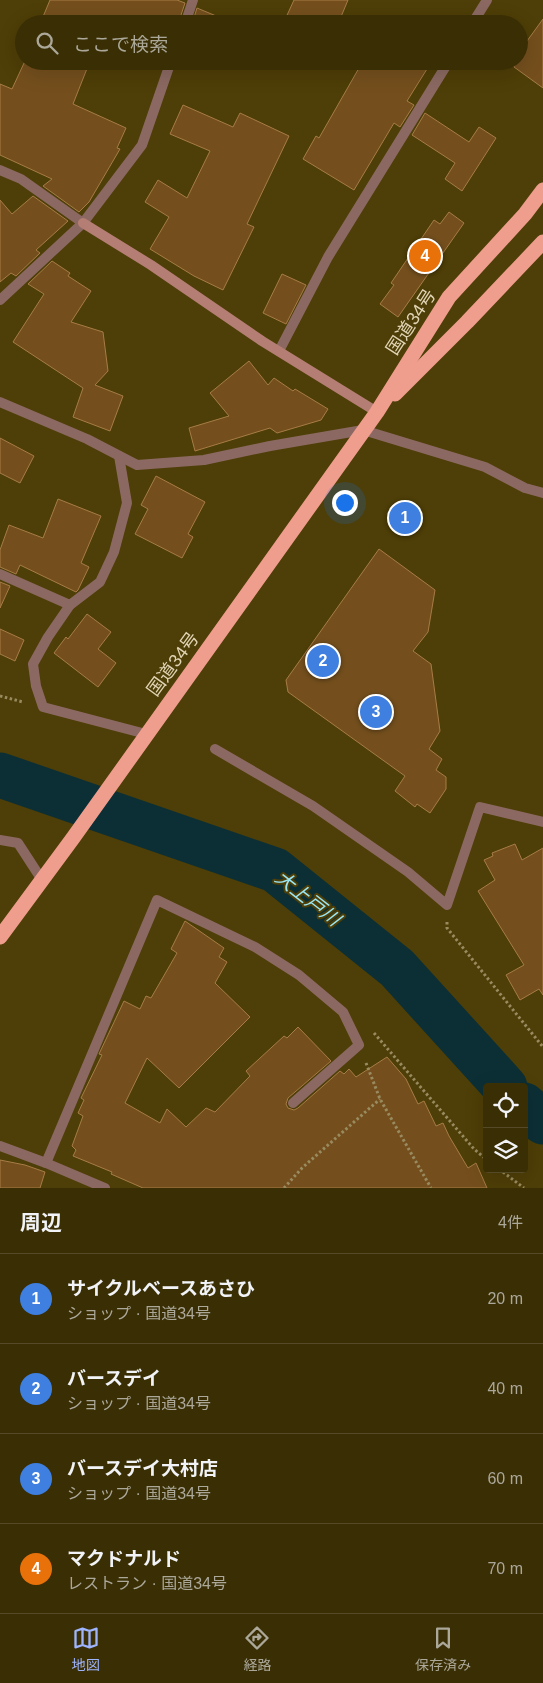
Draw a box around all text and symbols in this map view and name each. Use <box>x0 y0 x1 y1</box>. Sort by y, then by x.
search box <box>15 15 528 70</box>
icon: search <box>33 29 61 57</box>
text: ここで検索 <box>73 34 168 55</box>
pin: 4 <box>409 237 441 275</box>
street label: 国道34号 <box>382 286 440 358</box>
your location <box>332 490 358 516</box>
pin: 1 <box>389 499 421 537</box>
street label: 国道34号 <box>143 628 203 700</box>
pin: 2 <box>307 642 339 680</box>
pin: 3 <box>360 693 392 731</box>
water label: 大上戸川 <box>271 867 346 931</box>
map controls <box>483 1083 528 1173</box>
button: locate <box>483 1083 528 1128</box>
button: layers <box>483 1128 528 1173</box>
text: 周辺 <box>20 1211 62 1234</box>
text: 4件 <box>498 1214 523 1231</box>
text: サイクルベースあさひ <box>67 1278 255 1299</box>
text: 1 <box>32 1290 40 1307</box>
text: 20 m <box>487 1290 523 1307</box>
text: ショップ · 国道34号 <box>67 1305 211 1322</box>
text: バースデイ <box>67 1368 161 1389</box>
text: 2 <box>32 1380 40 1397</box>
text: 40 m <box>487 1380 523 1397</box>
text: ショップ · 国道34号 <box>67 1395 211 1412</box>
text: バースデイ大村店 <box>67 1458 218 1479</box>
text: 3 <box>32 1470 40 1487</box>
text: 60 m <box>487 1470 523 1487</box>
text: ショップ · 国道34号 <box>67 1485 211 1502</box>
text: マクドナルド <box>67 1548 181 1569</box>
text: 4 <box>32 1560 40 1577</box>
text: 70 m <box>487 1560 523 1577</box>
text: レストラン · 国道34号 <box>67 1575 227 1592</box>
tab: 地図 <box>72 1624 100 1674</box>
tab: 経路 <box>243 1624 271 1674</box>
tab: 保存済み <box>415 1624 471 1674</box>

